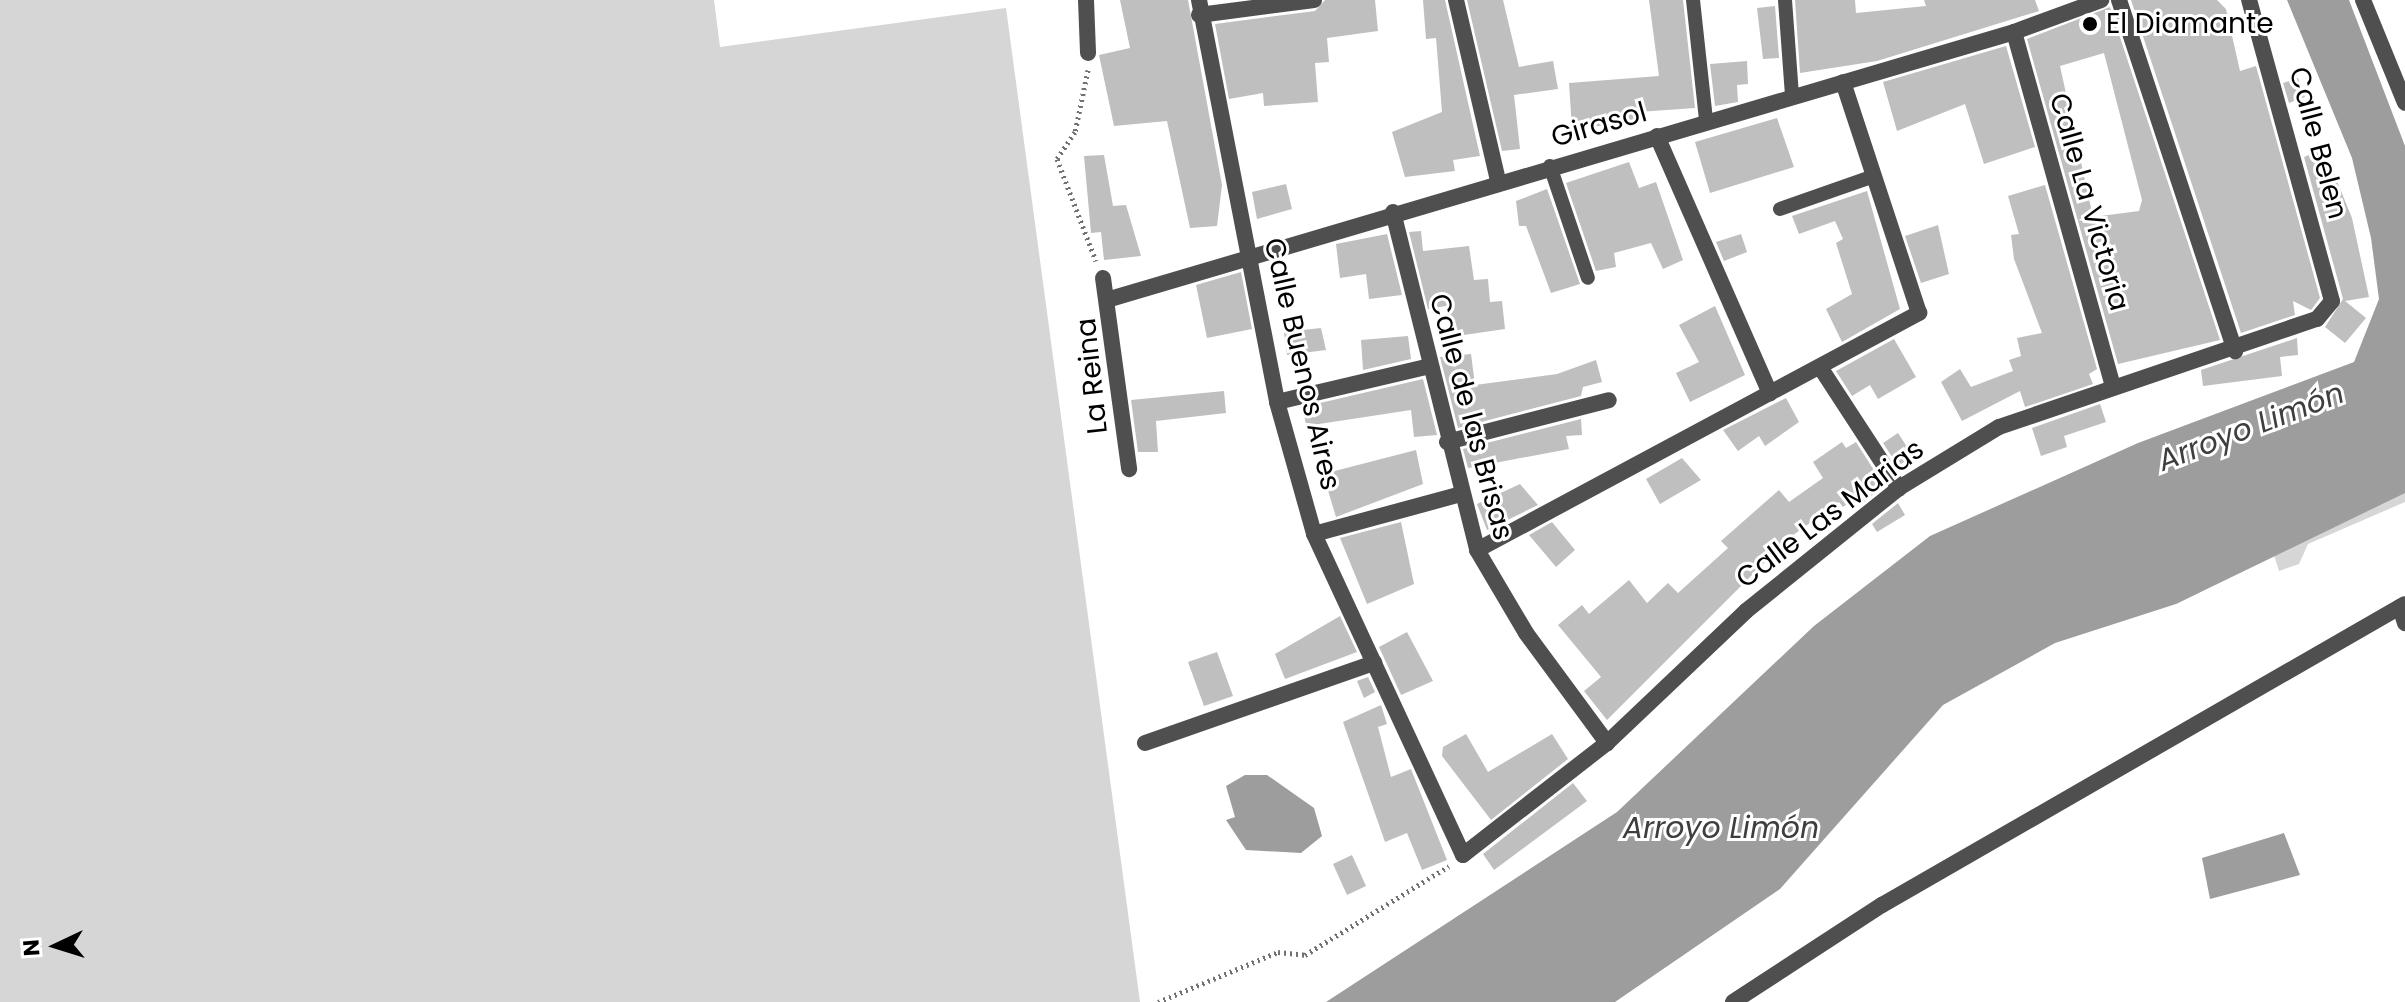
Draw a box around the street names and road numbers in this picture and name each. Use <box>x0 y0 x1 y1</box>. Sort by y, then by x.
street label: Calle Belen <box>2282 63 2354 223</box>
street label: Calle La Victoria <box>2042 89 2136 315</box>
street label: Girasol <box>1548 95 1650 155</box>
street label: Calle Buenos Aires <box>1257 235 1347 493</box>
street label: Calle de las Brisas <box>1422 290 1520 544</box>
street label: La Reina <box>1069 316 1115 436</box>
street label: Calle Las Marias <box>1730 433 1930 595</box>

